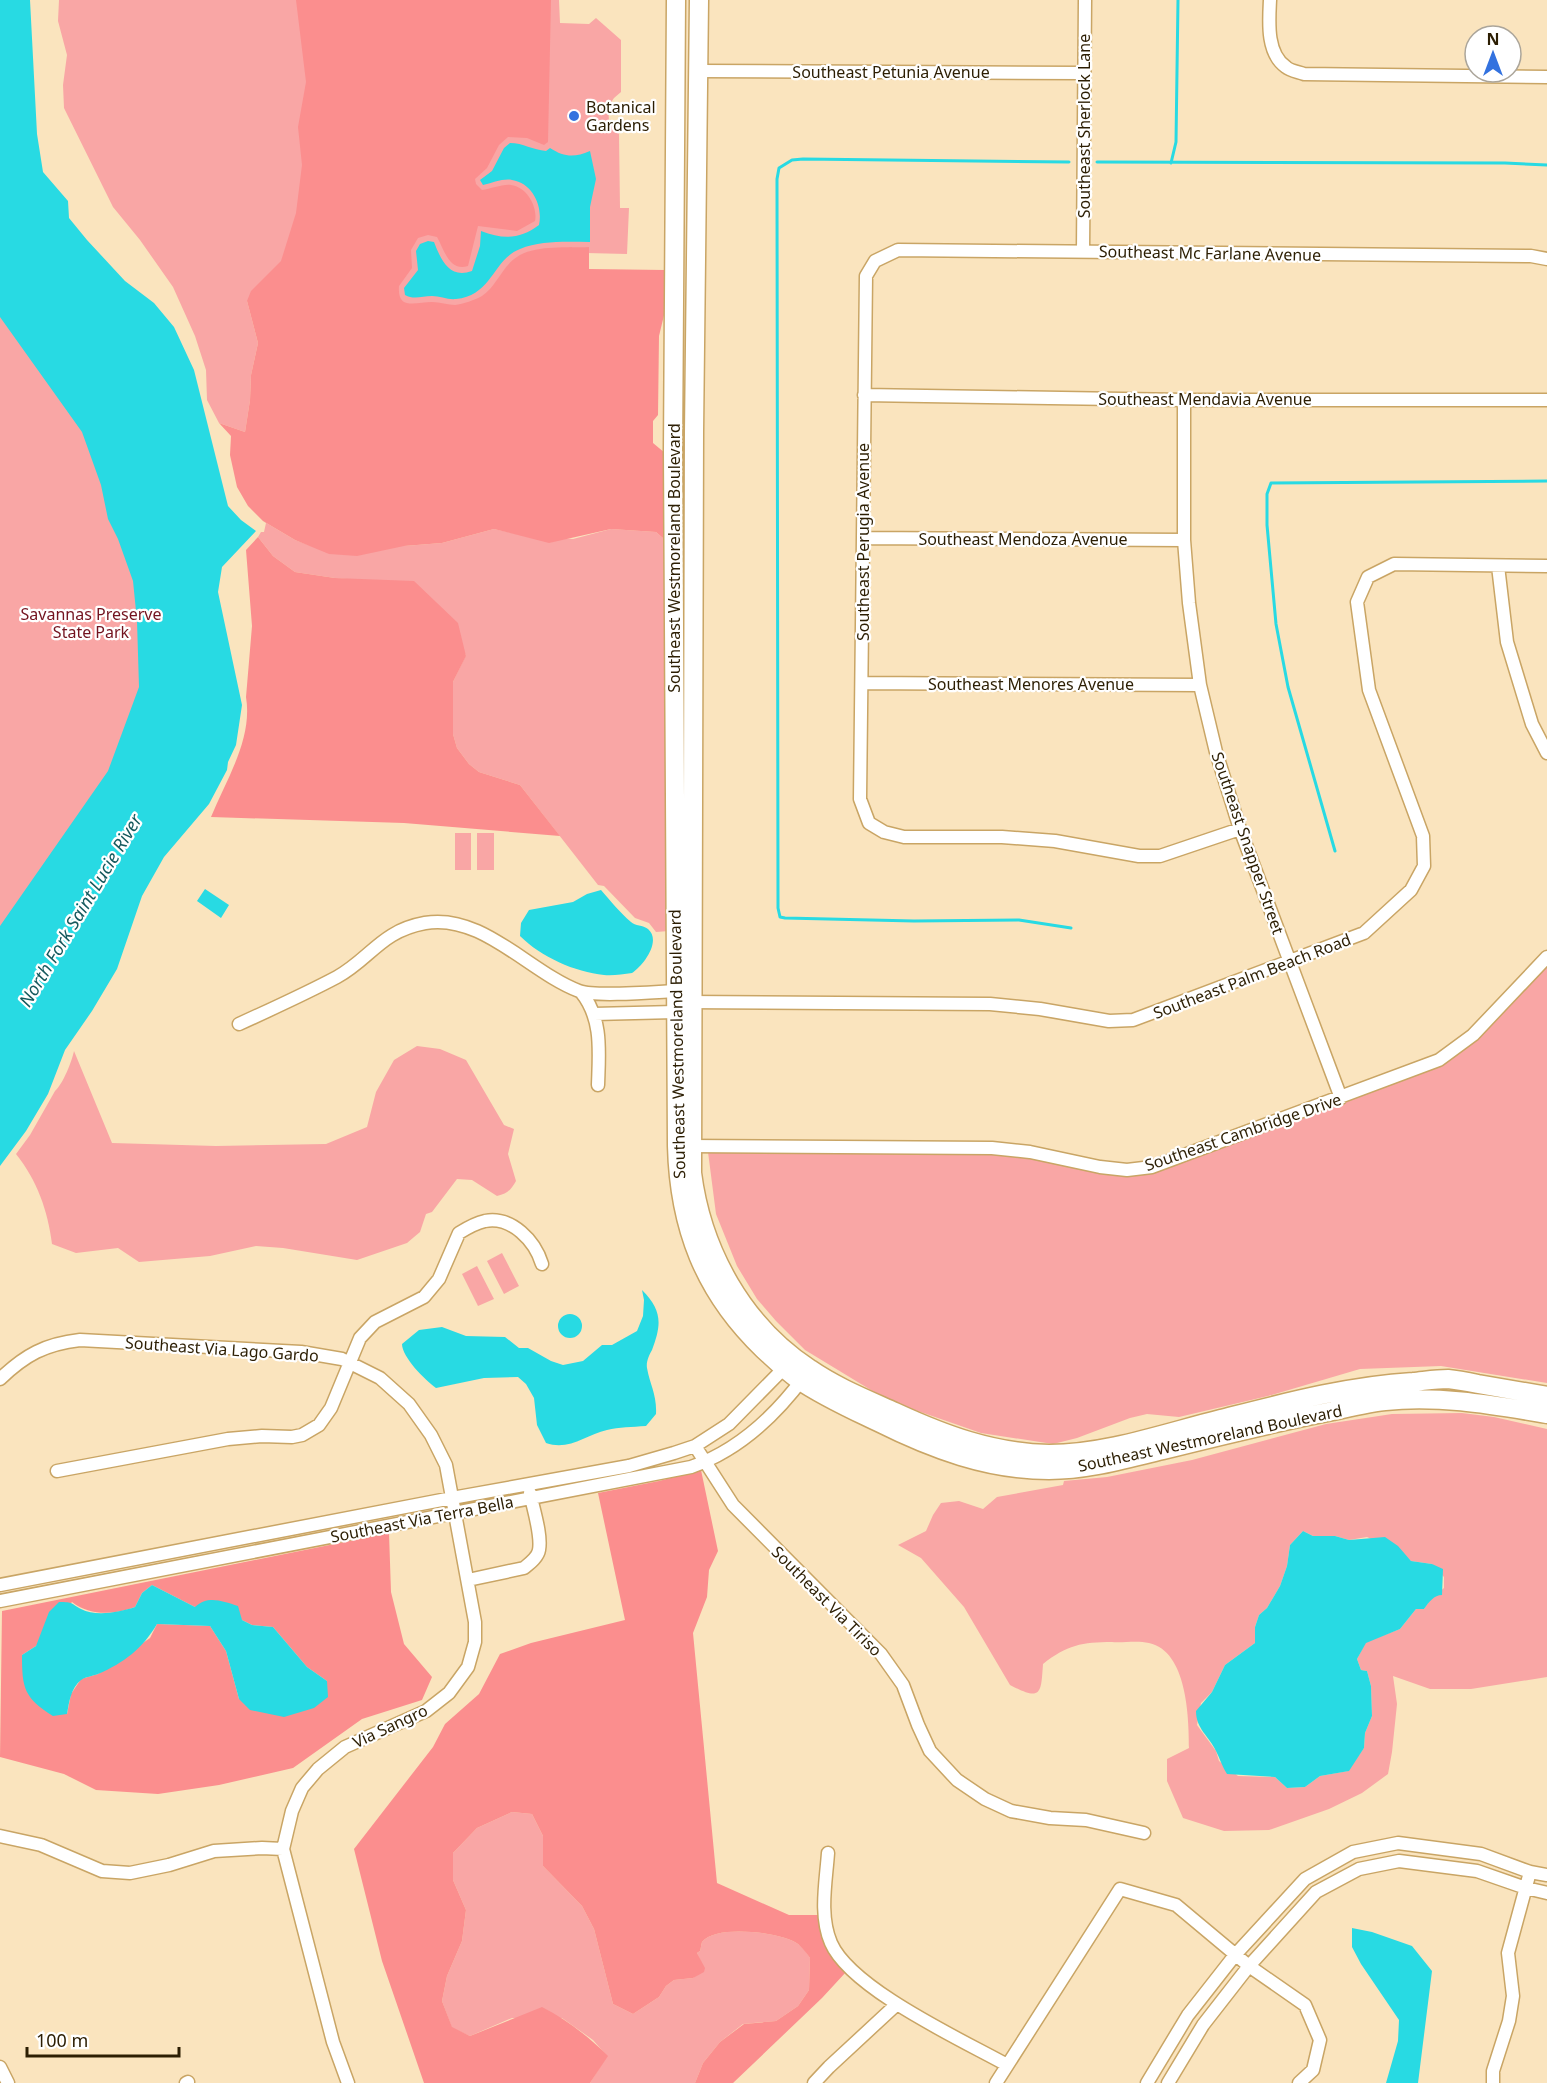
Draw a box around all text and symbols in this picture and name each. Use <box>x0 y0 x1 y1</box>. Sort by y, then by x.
north arrow <box>1463 24 1523 84</box>
text: N <box>1486 28 1500 50</box>
street label: Southeast Sherlock Lane <box>1073 34 1095 218</box>
street label: Southeast Petunia Avenue <box>792 61 990 83</box>
place label: Botanical Gardens <box>586 96 656 136</box>
marker: Botanical Gardens <box>567 109 581 123</box>
street label: Southeast Mc Farlane Avenue <box>1099 240 1321 266</box>
street label: Southeast Mendavia Avenue <box>1098 388 1312 410</box>
street label: Southeast Westmoreland Boulevard <box>663 423 685 693</box>
street label: Southeast Perugia Avenue <box>852 443 874 641</box>
street label: Southeast Mendoza Avenue <box>918 528 1128 550</box>
park label: Savannas Preserve State Park <box>21 603 161 643</box>
street label: Southeast Menores Avenue <box>928 673 1134 695</box>
street label: Southeast Snapper Street <box>1206 749 1290 937</box>
water label: North Fork Saint Lucie River <box>13 809 148 1011</box>
street label: Southeast Westmoreland Boulevard <box>664 909 690 1179</box>
street label: Southeast Palm Beach Road <box>1150 928 1354 1024</box>
street label: Southeast Cambridge Drive <box>1142 1088 1344 1176</box>
street label: Southeast Via Lago Gardo <box>124 1331 320 1367</box>
street label: Southeast Westmoreland Boulevard <box>1076 1399 1344 1477</box>
street label: Southeast Via Terra Bella <box>329 1490 515 1548</box>
street label: Southeast Via Tiriso <box>767 1541 887 1661</box>
street label: Via Sangro <box>349 1699 431 1753</box>
scale bar <box>27 2020 178 2058</box>
text: 100 m <box>36 2028 88 2052</box>

